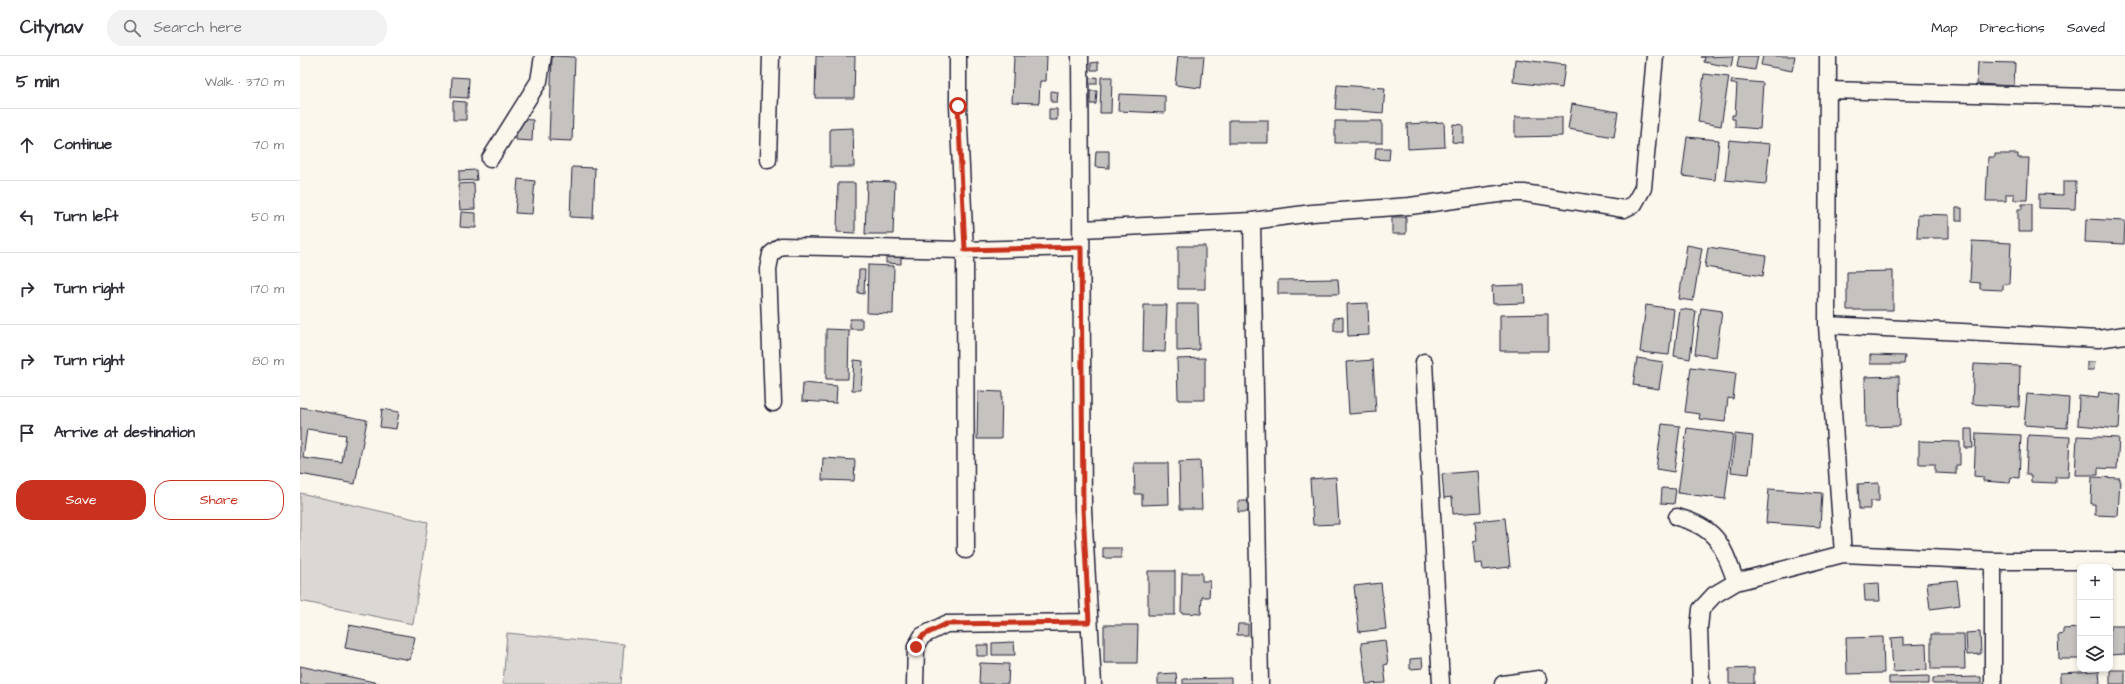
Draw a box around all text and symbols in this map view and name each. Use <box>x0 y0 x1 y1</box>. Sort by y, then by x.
search box <box>107 10 387 46</box>
text: Citynav <box>20 14 83 41</box>
icon: search <box>121 17 143 39</box>
text: Search here <box>153 17 242 38</box>
text: Map <box>1931 18 1958 38</box>
text: Directions <box>1980 18 2045 38</box>
text: Saved <box>2067 18 2105 38</box>
text: 5 min <box>16 70 59 94</box>
text: Walk · 370 m <box>205 73 284 91</box>
route start <box>949 97 967 115</box>
icon: ahead <box>16 134 38 156</box>
text: Continue <box>54 134 112 155</box>
text: 70 m <box>252 136 284 154</box>
icon: left <box>16 206 38 228</box>
text: Turn left <box>54 206 118 227</box>
text: 50 m <box>251 208 284 226</box>
icon: right <box>16 278 38 300</box>
text: Turn right <box>54 278 125 299</box>
text: 170 m <box>251 280 284 298</box>
icon: right <box>16 350 38 372</box>
text: Turn right <box>54 350 125 371</box>
text: 80 m <box>252 352 284 370</box>
icon: arrive <box>16 422 38 444</box>
text: Arrive at destination <box>54 422 195 443</box>
button: Save <box>16 480 146 520</box>
button: Share <box>154 480 284 520</box>
map controls <box>2077 564 2113 672</box>
button: + <box>2077 564 2113 600</box>
button: − <box>2077 600 2113 636</box>
button: layers <box>2077 636 2113 672</box>
route end <box>907 638 925 656</box>

